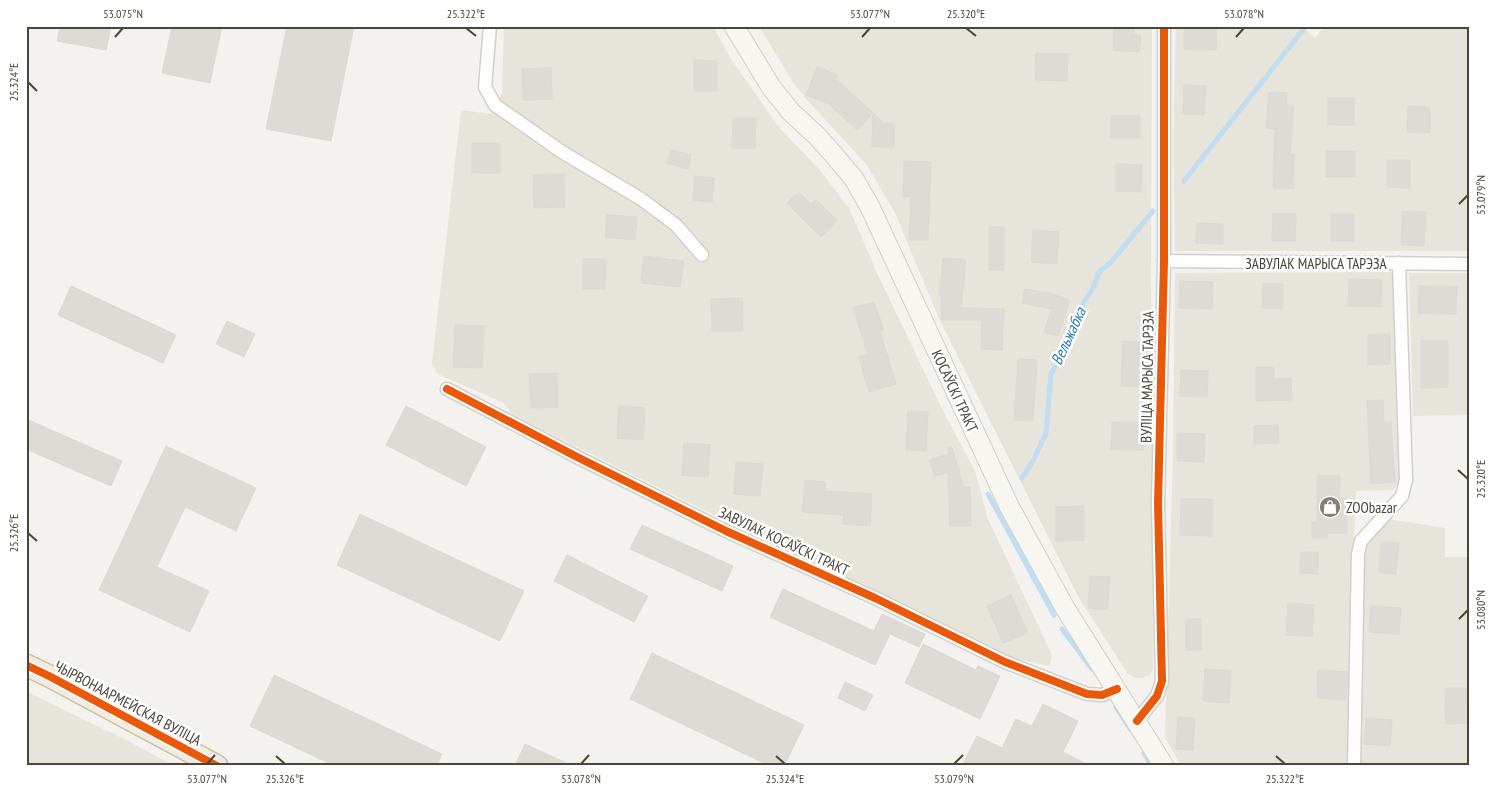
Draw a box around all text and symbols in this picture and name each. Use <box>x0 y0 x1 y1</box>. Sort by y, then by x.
text: 53.075°N <box>103 6 143 21</box>
text: 25.322°E <box>447 6 485 21</box>
text: 53.077°N <box>850 6 890 21</box>
text: 25.320°E <box>947 6 985 21</box>
text: 53.078°N <box>1224 6 1264 21</box>
text: 25.324°E <box>6 63 21 101</box>
text: 53.079°N <box>1473 175 1488 215</box>
street label: ЗАВУЛАК МАРЫСА ТАРЭЗА <box>1245 254 1388 273</box>
water label: Вельжабка <box>1046 303 1091 368</box>
street label: ВУЛІЦА МАРЫСА ТАРЭЗА <box>1136 310 1158 443</box>
street label: КОСАЎСКІ ТРАКТ <box>928 347 983 436</box>
text: 25.320°E <box>1473 460 1488 498</box>
shop icon: ZOObazar <box>1318 495 1342 519</box>
place label: ZOObazar <box>1346 498 1398 517</box>
street label: ЗАВУЛАК КОСАЎСКІ ТРАКТ <box>716 502 852 580</box>
text: 25.326°E <box>6 514 21 552</box>
text: 53.080°N <box>1473 590 1488 630</box>
street label: ЧЫРВОНААРМЕЙСКАЯ ВУЛІЦА <box>51 656 205 750</box>
text: 53.077°N <box>187 771 227 786</box>
text: 25.326°E <box>266 771 304 786</box>
text: 53.078°N <box>561 771 601 786</box>
text: 25.324°E <box>766 771 804 786</box>
text: 53.079°N <box>934 771 974 786</box>
text: 25.322°E <box>1266 771 1304 786</box>

